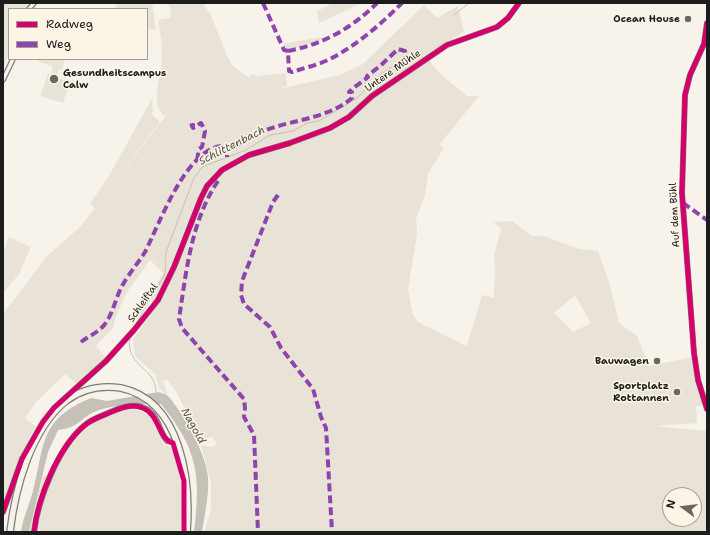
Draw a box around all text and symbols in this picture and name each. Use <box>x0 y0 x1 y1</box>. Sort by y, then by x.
legend <box>8 8 148 60</box>
place label: Ocean House <box>613 13 680 25</box>
marker: Ocean House <box>683 14 693 24</box>
text: Radweg <box>46 16 93 32</box>
text: Weg <box>46 36 71 52</box>
street label: Untere Mühle <box>363 47 423 95</box>
place label: Gesundheitscampus Calw <box>63 67 166 90</box>
marker: Gesundheitscampus Calw <box>48 73 60 85</box>
water label: Schlittenbach <box>197 124 267 168</box>
street label: Auf dem Bühl <box>667 182 683 248</box>
street label: Schleiftal <box>125 281 161 325</box>
place label: Bauwagen <box>595 355 649 367</box>
marker: Bauwagen <box>652 356 662 366</box>
place label: Sportplatz Rottannen <box>613 380 669 404</box>
marker: Sportplatz Rottannen <box>672 387 682 397</box>
water label: Nagold <box>178 406 208 446</box>
north arrow <box>662 487 702 527</box>
text: N <box>663 498 679 510</box>

